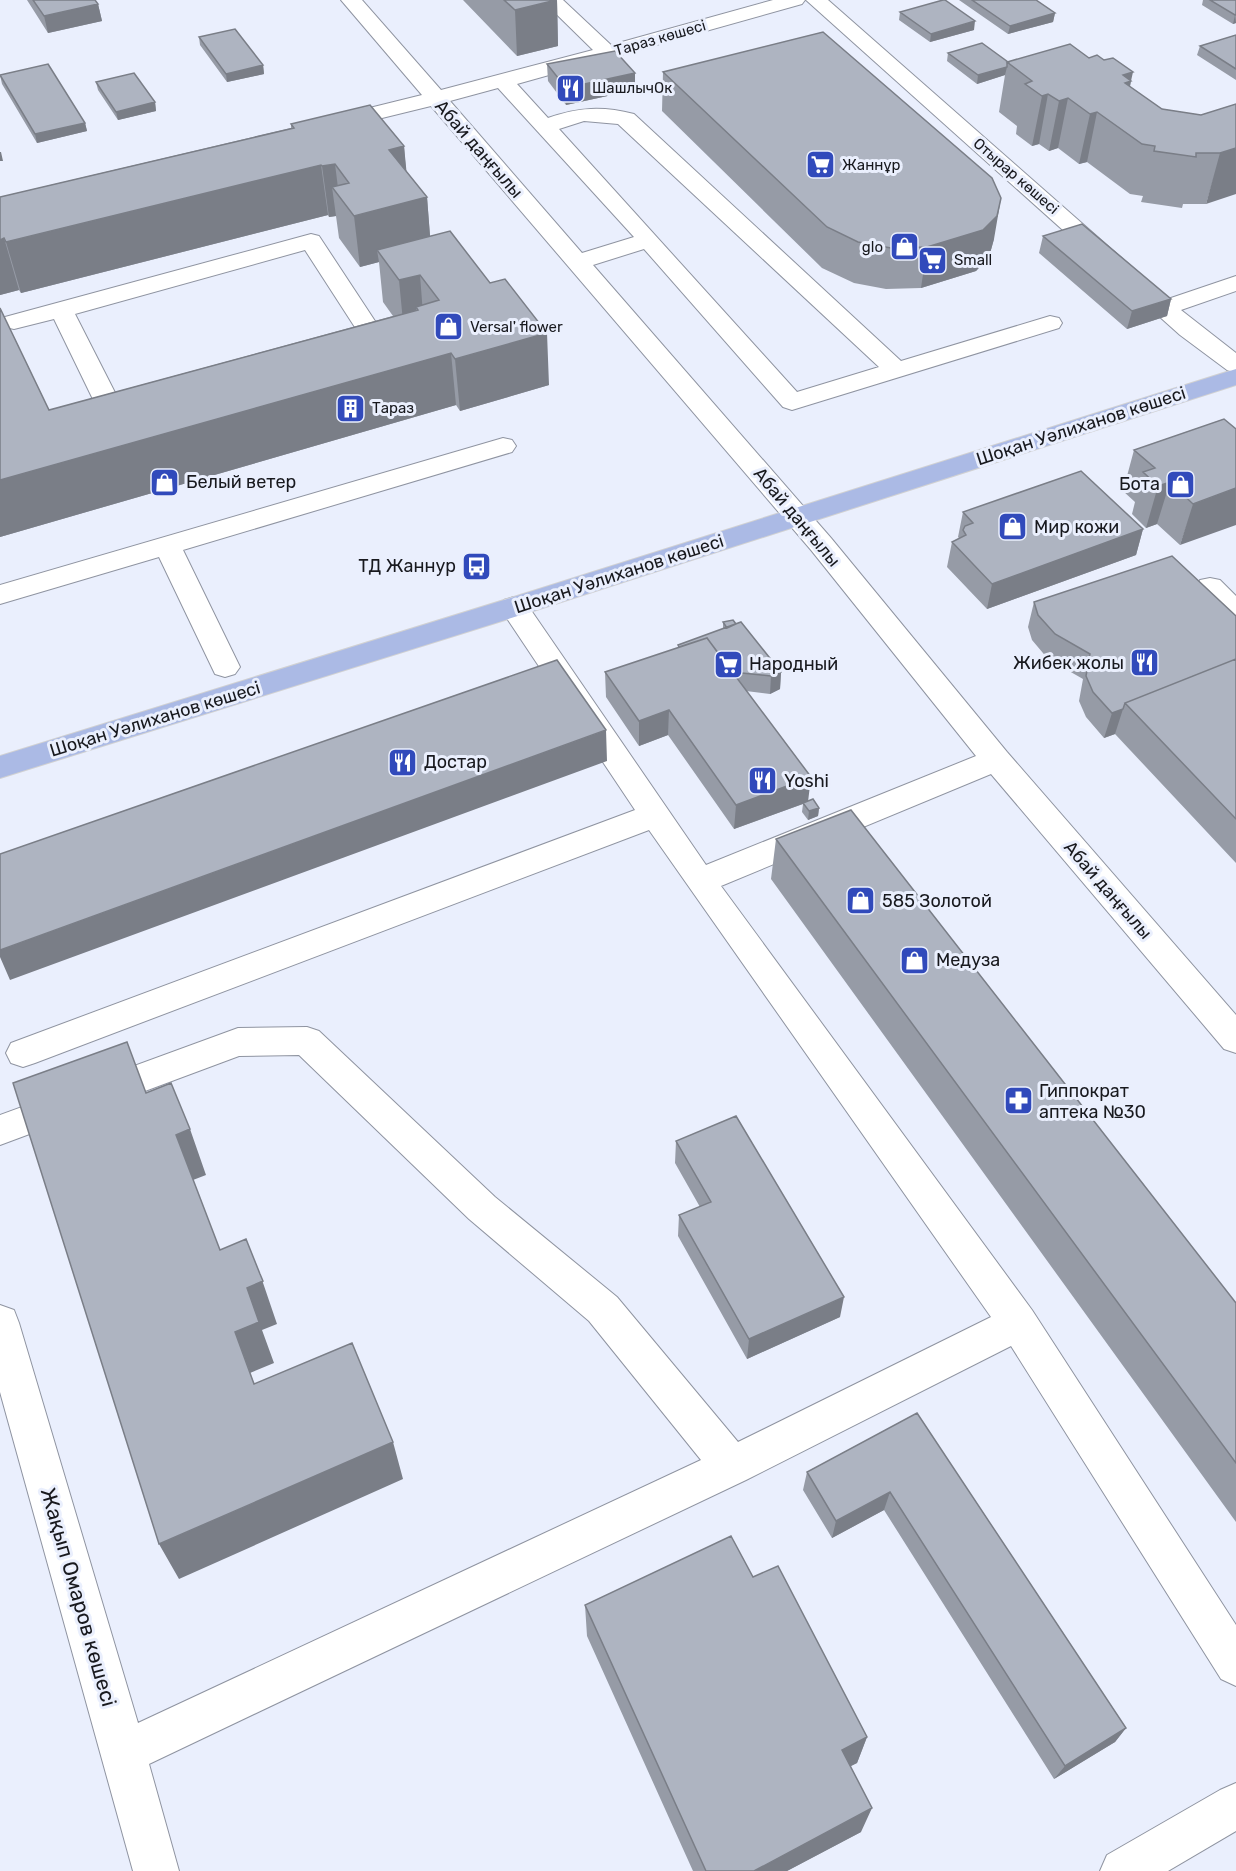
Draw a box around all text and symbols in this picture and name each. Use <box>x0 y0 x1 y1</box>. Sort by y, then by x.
street label: Тараз көшесі <box>612 16 708 60</box>
restaurant icon: ШашлычОк <box>555 72 587 104</box>
place label: ШашлычОк <box>592 79 672 97</box>
street label: Абай даңғылы <box>430 95 528 203</box>
street label: Отырар көшесі <box>970 134 1062 218</box>
supermarket icon: Жаннұр <box>805 149 837 181</box>
place label: Жаннұр <box>842 156 900 174</box>
shop icon: glo <box>888 231 920 263</box>
place label: glo <box>862 238 883 256</box>
supermarket icon: Small <box>917 244 949 276</box>
place label: Small <box>954 251 992 269</box>
shop icon: Versal' flower <box>433 311 465 343</box>
place label: Versal' flower <box>470 318 563 336</box>
street label: Шоқан Уәлиханов көшесі <box>973 382 1189 470</box>
building icon: Тараз <box>335 392 367 424</box>
place label: Тараз <box>372 399 414 417</box>
street label: Абай даңғылы <box>749 463 845 571</box>
shop icon: Белый ветер <box>149 466 181 498</box>
shop icon: Бота <box>1165 468 1197 500</box>
place label: Белый ветер <box>186 471 296 493</box>
place label: Бота <box>1119 473 1160 495</box>
shop icon: Мир кожи <box>997 511 1029 543</box>
place label: Мир кожи <box>1034 516 1119 538</box>
street label: Шоқан Уәлиханов көшесі <box>511 530 727 618</box>
bus stop icon: ТД Жаннур <box>461 550 493 582</box>
place label: ТД Жаннур <box>358 555 456 577</box>
restaurant icon: Жибек жолы <box>1129 647 1161 679</box>
supermarket icon: Народный <box>712 648 744 680</box>
place label: Жибек жолы <box>1013 652 1124 674</box>
place label: Народный <box>749 653 838 675</box>
street label: Шоқан Уәлиханов көшесі <box>47 676 263 762</box>
restaurant icon: Достар <box>387 746 419 778</box>
place label: Достар <box>424 751 487 773</box>
restaurant icon: Yoshi <box>747 765 779 797</box>
place label: Yoshi <box>784 770 829 792</box>
street label: Абай даңғылы <box>1059 836 1157 944</box>
shop icon: 585 Золотой <box>845 885 877 917</box>
place label: 585 Золотой <box>882 890 992 912</box>
shop icon: Медуза <box>899 944 931 976</box>
place label: Медуза <box>936 949 1000 971</box>
place label: Гиппократ аптека №30 <box>1039 1080 1146 1123</box>
pharmacy icon: Гиппократ аптека №30 <box>1002 1085 1034 1117</box>
street label: Жақып Омаров көшесі <box>36 1485 122 1709</box>

